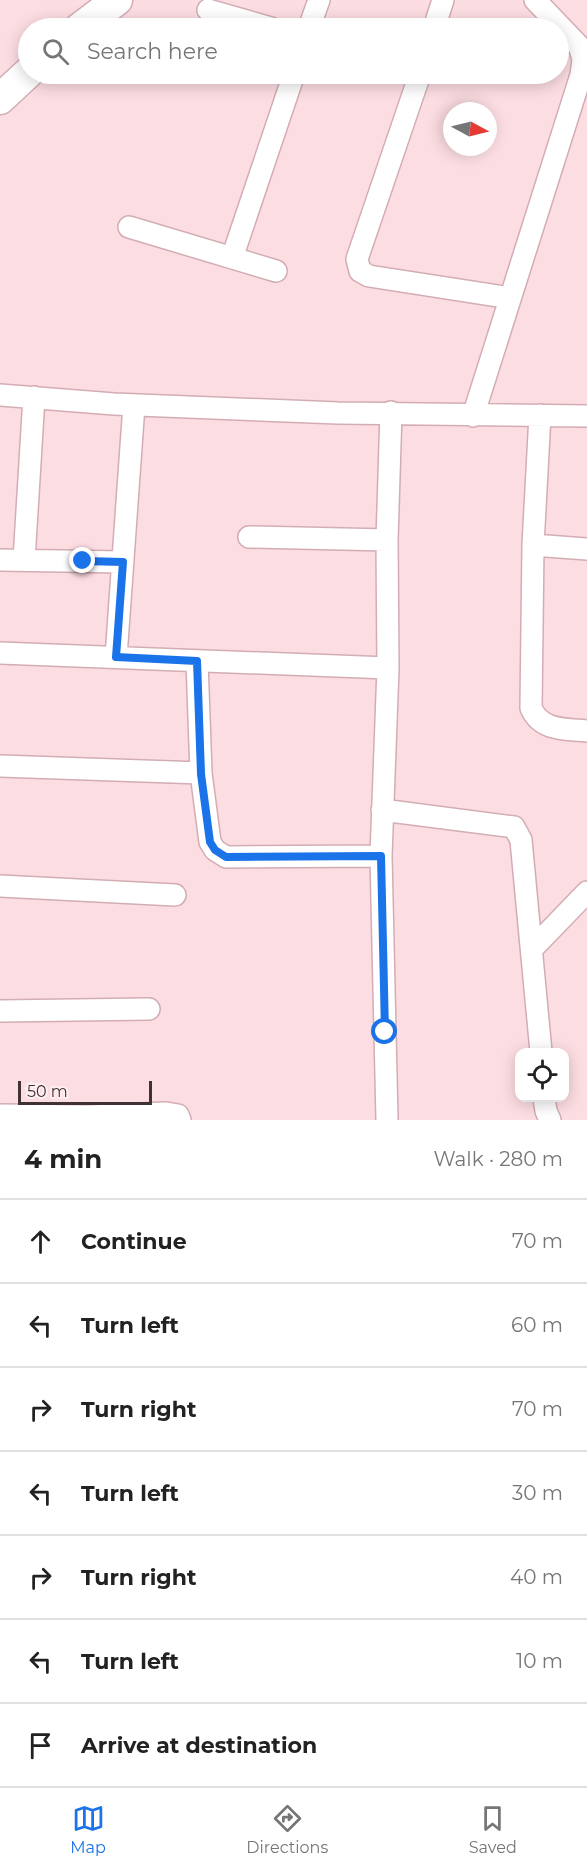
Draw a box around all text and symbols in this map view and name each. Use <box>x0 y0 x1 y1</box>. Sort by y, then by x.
search box <box>18 18 569 84</box>
icon: search <box>39 35 72 68</box>
text: Search here <box>87 38 218 65</box>
north arrow <box>443 102 497 156</box>
route end <box>69 547 95 573</box>
route start <box>371 1018 397 1044</box>
map controls <box>515 1048 569 1102</box>
button: locate <box>515 1048 569 1102</box>
scale bar <box>18 1078 152 1106</box>
text: 50 m <box>27 1082 68 1101</box>
text: 4 min <box>24 1143 102 1175</box>
text: Walk · 280 m <box>433 1147 563 1171</box>
icon: ahead <box>24 1225 57 1258</box>
text: Continue <box>81 1228 187 1255</box>
text: 70 m <box>512 1229 563 1253</box>
icon: left <box>24 1309 57 1342</box>
text: Turn left <box>81 1312 179 1339</box>
text: 60 m <box>511 1313 563 1337</box>
icon: right <box>24 1393 57 1426</box>
text: Turn right <box>81 1396 196 1423</box>
text: 70 m <box>512 1397 563 1421</box>
icon: left <box>24 1477 57 1510</box>
text: Turn left <box>81 1480 179 1507</box>
text: 30 m <box>512 1481 563 1505</box>
icon: right <box>24 1561 57 1594</box>
text: Turn right <box>81 1564 196 1591</box>
text: 40 m <box>510 1565 563 1589</box>
icon: left <box>24 1645 57 1678</box>
text: Turn left <box>81 1648 179 1675</box>
text: 10 m <box>516 1649 563 1673</box>
icon: arrive <box>24 1729 57 1762</box>
text: Arrive at destination <box>81 1732 317 1759</box>
tab: Map <box>70 1802 106 1857</box>
tab: Directions <box>246 1802 328 1857</box>
tab: Saved <box>469 1802 517 1857</box>

